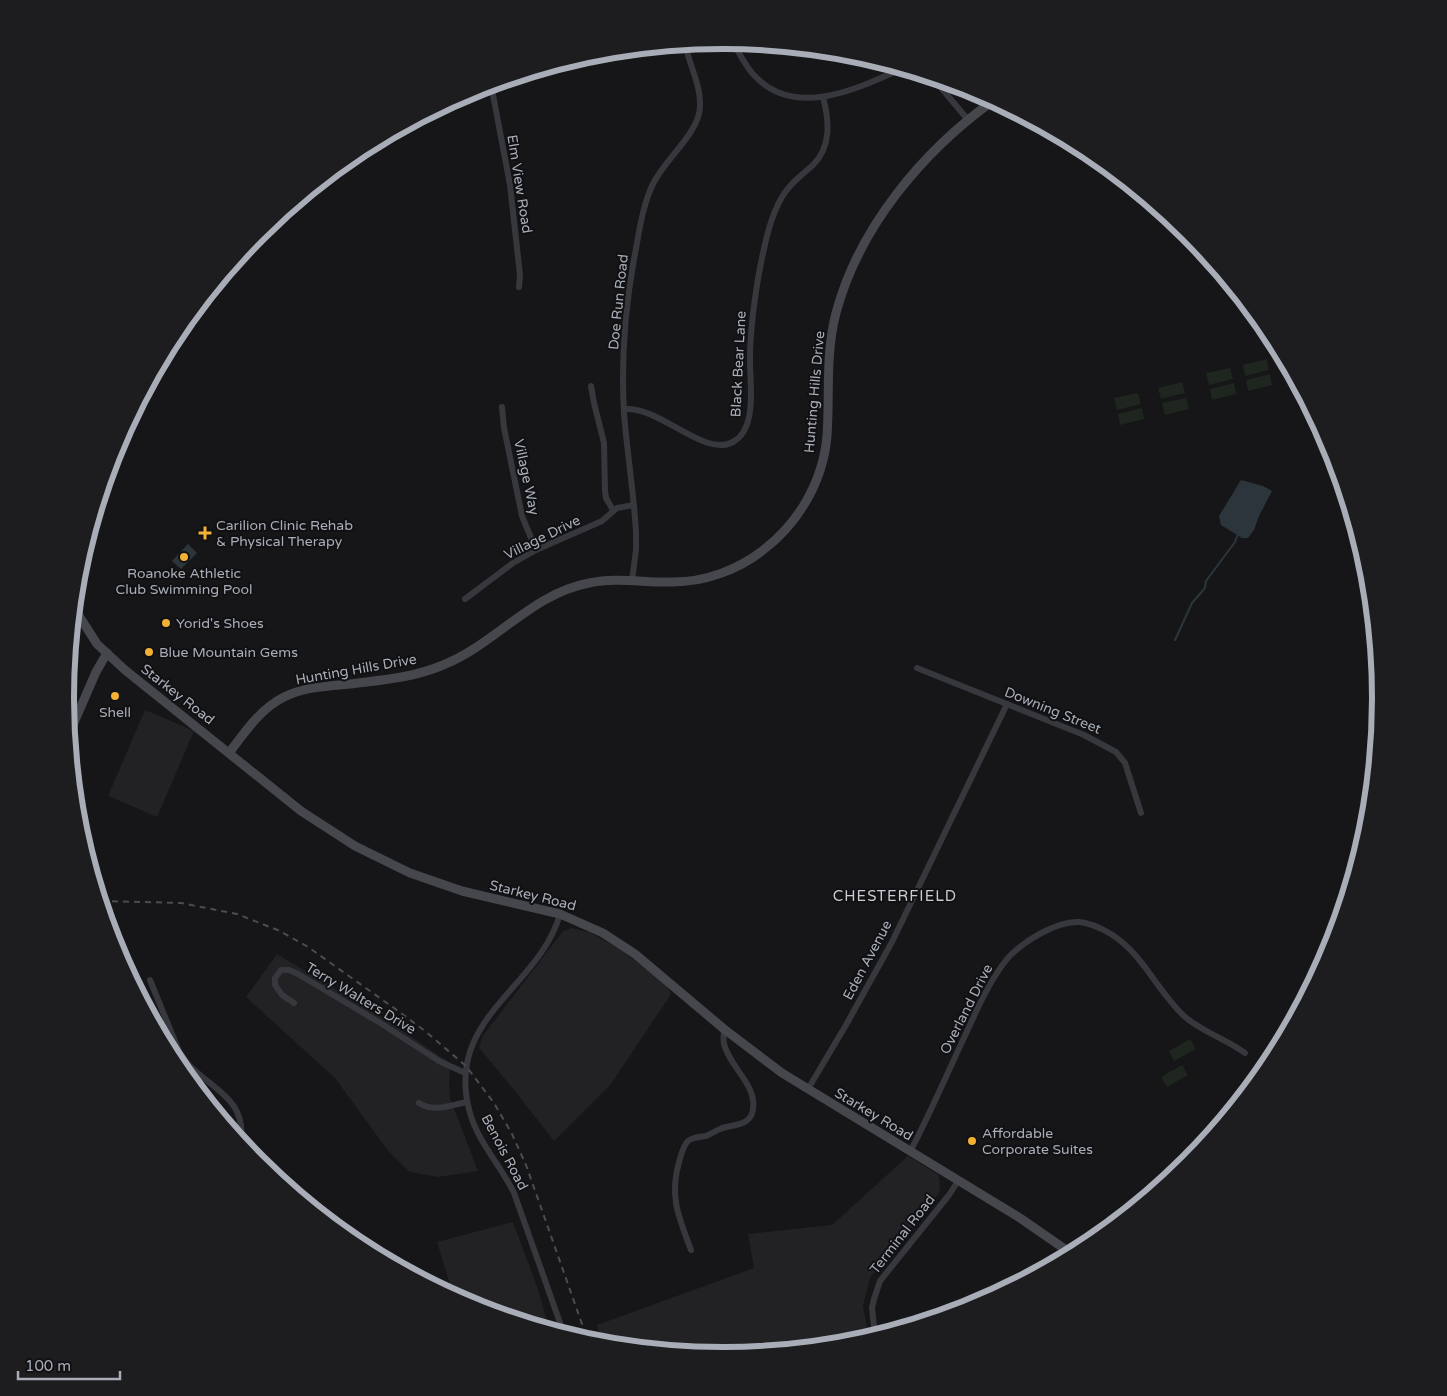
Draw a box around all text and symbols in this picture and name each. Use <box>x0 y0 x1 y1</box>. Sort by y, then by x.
street label: Elm View Road <box>503 133 536 235</box>
street label: Doe Run Road <box>605 253 632 351</box>
street label: Black Bear Lane <box>727 310 750 418</box>
street label: Hunting Hills Drive <box>801 330 828 454</box>
street label: Village Way <box>510 438 543 517</box>
street label: Village Drive <box>501 512 583 563</box>
place label: Carilion Clinic Rehab & Physical Therapy <box>216 517 353 550</box>
marker: Carilion Clinic Rehab & Physical Therapy <box>198 526 212 540</box>
marker: Roanoke Athletic Club Swimming Pool <box>178 551 190 563</box>
place label: Roanoke Athletic Club Swimming Pool <box>116 565 252 598</box>
place label: Yorid's Shoes <box>176 615 264 632</box>
marker: Yorid's Shoes <box>160 617 172 629</box>
place label: Blue Mountain Gems <box>159 644 298 661</box>
marker: Blue Mountain Gems <box>143 646 155 658</box>
street label: Hunting Hills Drive <box>294 650 418 689</box>
street label: Starkey Road <box>138 660 218 728</box>
street label: Downing Street <box>1002 683 1104 738</box>
marker: Shell <box>109 690 121 702</box>
place label: Shell <box>99 704 131 721</box>
street label: Starkey Road <box>488 877 578 914</box>
district label: CHESTERFIELD <box>833 887 957 905</box>
street label: Eden Avenue <box>839 917 896 1003</box>
street label: Terry Walters Drive <box>302 959 419 1038</box>
street label: Overland Drive <box>936 961 996 1057</box>
street label: Starkey Road <box>831 1084 916 1145</box>
street label: Benois Road <box>477 1111 532 1193</box>
place label: Affordable Corporate Suites <box>982 1125 1093 1158</box>
marker: Affordable Corporate Suites <box>966 1135 978 1147</box>
street label: Terminal Road <box>866 1191 939 1277</box>
scale bar <box>18 1348 120 1380</box>
text: 100 m <box>25 1357 71 1375</box>

